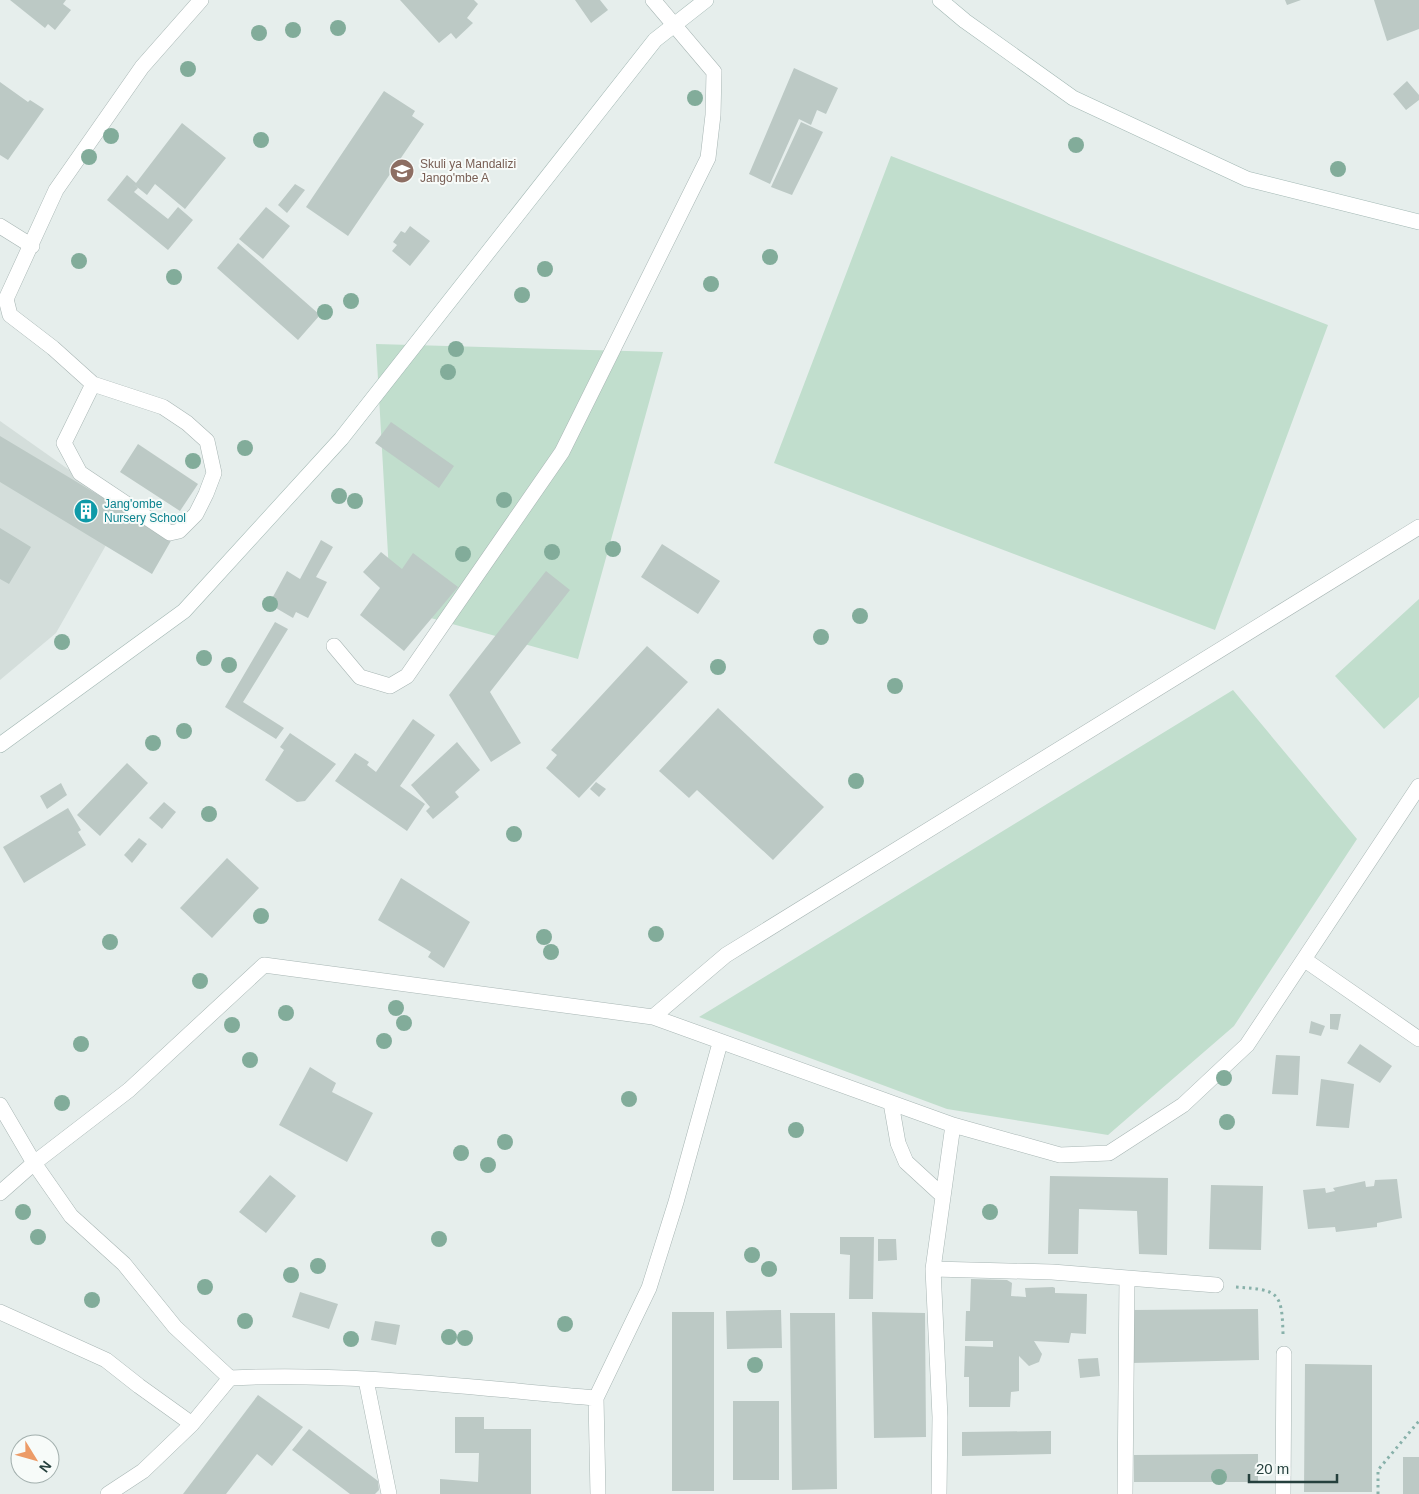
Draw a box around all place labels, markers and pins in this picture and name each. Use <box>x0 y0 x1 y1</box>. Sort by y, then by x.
place label: Skuli ya Mandalizi Jango'mbe A <box>420 157 516 185</box>
school or university icon: Skuli ya Mandalizi Jango'mbe A <box>389 158 415 184</box>
place label: Jang'ombe Nursery School <box>104 497 186 525</box>
building icon: Jang'ombe Nursery School <box>73 498 99 524</box>

